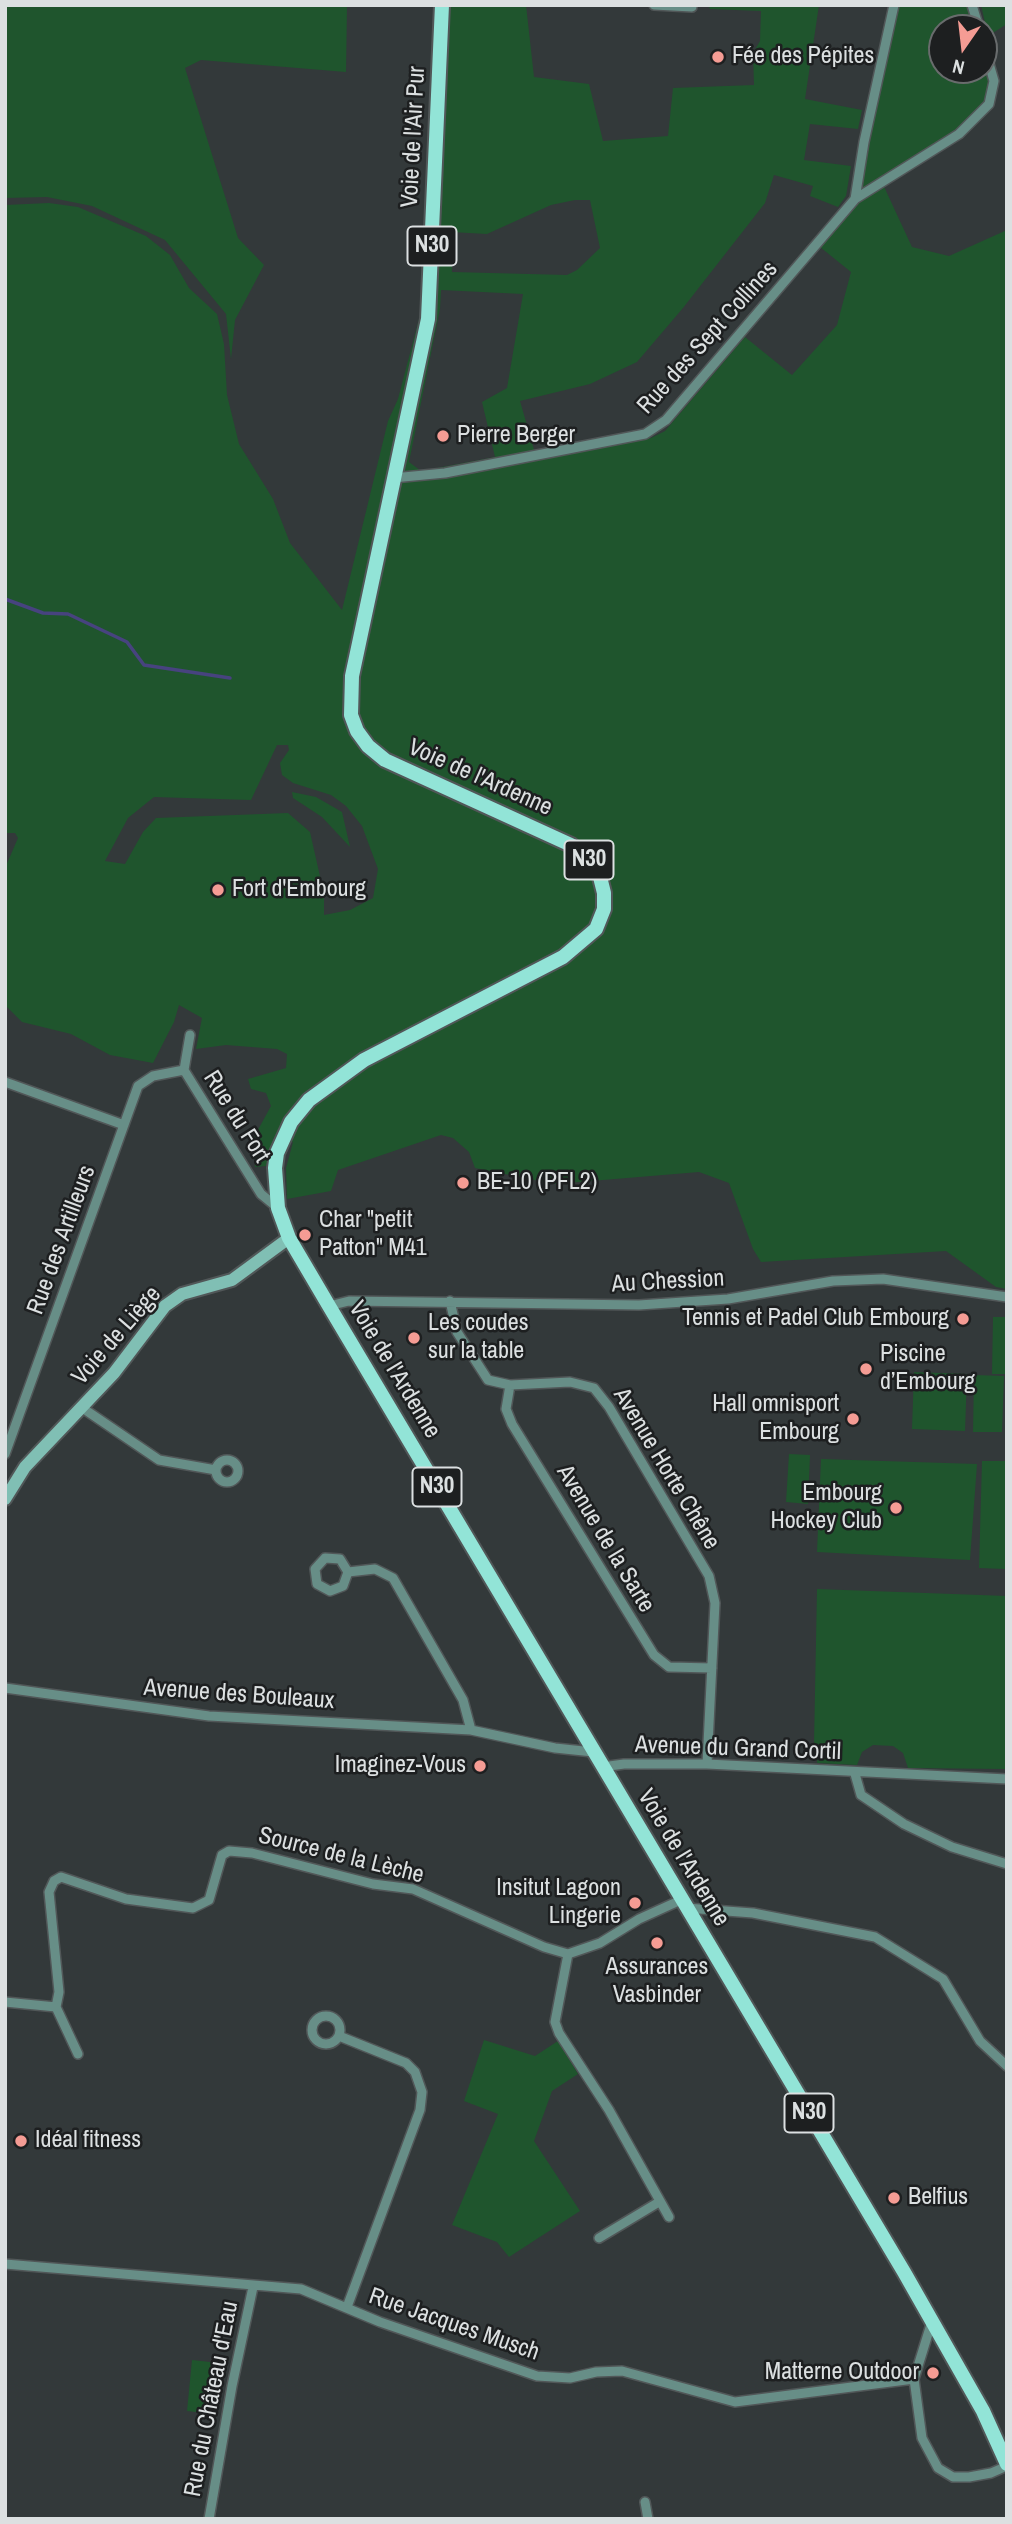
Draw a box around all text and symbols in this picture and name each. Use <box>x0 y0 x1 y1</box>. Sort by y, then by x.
north arrow <box>928 14 998 84</box>
place label: Fée des Pépites <box>732 43 874 71</box>
marker: Fée des Pépites <box>710 49 726 65</box>
text: N <box>950 53 967 81</box>
street label: Voie de l'Air Pur <box>396 66 432 208</box>
road number: N30 <box>408 227 457 266</box>
street label: Rue des Sept Collines <box>632 256 784 420</box>
place label: Pierre Berger <box>457 422 575 450</box>
marker: Pierre Berger <box>435 428 451 444</box>
street label: Voie de l'Ardenne <box>403 733 557 823</box>
road number: N30 <box>564 840 614 880</box>
place label: Fort d'Embourg <box>232 876 366 904</box>
marker: Fort d'Embourg <box>210 882 226 898</box>
street label: Rue du Fort <box>197 1066 275 1168</box>
street label: Rue des Artilleurs <box>22 1162 102 1318</box>
place label: BE-10 (PFL2) <box>477 1169 597 1197</box>
marker: BE-10 (PFL2) <box>455 1175 471 1191</box>
place label: Char "petit Patton" M41 <box>319 1207 427 1263</box>
marker: Char "petit Patton" M41 <box>297 1227 313 1243</box>
street label: Au Chession <box>611 1265 725 1299</box>
street label: Voie de Liège <box>66 1281 168 1391</box>
street label: Voie de l'Ardenne <box>342 1296 446 1444</box>
place label: Tennis et Padel Club Embourg <box>682 1305 949 1333</box>
place label: Les coudes sur la table <box>428 1310 529 1366</box>
marker: Tennis et Padel Club Embourg <box>955 1311 971 1327</box>
marker: Les coudes sur la table <box>406 1330 422 1346</box>
place label: Piscine d’Embourg <box>880 1341 975 1397</box>
marker: Piscine d’Embourg <box>858 1361 874 1377</box>
street label: Avenue Horte Chêne <box>606 1383 726 1555</box>
place label: Hall omnisport Embourg <box>712 1391 839 1447</box>
marker: Hall omnisport Embourg <box>845 1411 861 1427</box>
street label: Avenue de la Sarte <box>550 1460 660 1618</box>
road number: N30 <box>412 1468 462 1506</box>
place label: Embourg Hockey Club <box>770 1480 882 1536</box>
marker: Embourg Hockey Club <box>888 1500 904 1516</box>
street label: Avenue des Bouleaux <box>143 1674 335 1716</box>
street label: Avenue du Grand Cortil <box>634 1731 842 1767</box>
place label: Imaginez-Vous <box>335 1752 466 1780</box>
marker: Imaginez-Vous <box>472 1758 488 1774</box>
street label: Voie de l'Ardenne <box>631 1784 735 1932</box>
street label: Source de la Lèche <box>255 1822 427 1890</box>
place label: Insitut Lagoon Lingerie <box>496 1875 621 1931</box>
marker: Insitut Lagoon Lingerie <box>627 1895 643 1911</box>
marker: Assurances Vasbinder <box>649 1935 665 1951</box>
place label: Assurances Vasbinder <box>606 1954 708 2010</box>
road number: N30 <box>784 2094 834 2132</box>
place label: Idéal fitness <box>35 2127 141 2155</box>
marker: Idéal fitness <box>13 2133 29 2149</box>
place label: Belfius <box>908 2184 968 2212</box>
marker: Belfius <box>886 2190 902 2206</box>
street label: Rue Jacques Musch <box>365 2282 543 2368</box>
street label: Rue du Château d'Eau <box>179 2299 245 2499</box>
place label: Matterne Outdoor <box>765 2359 919 2387</box>
marker: Matterne Outdoor <box>925 2365 941 2381</box>

